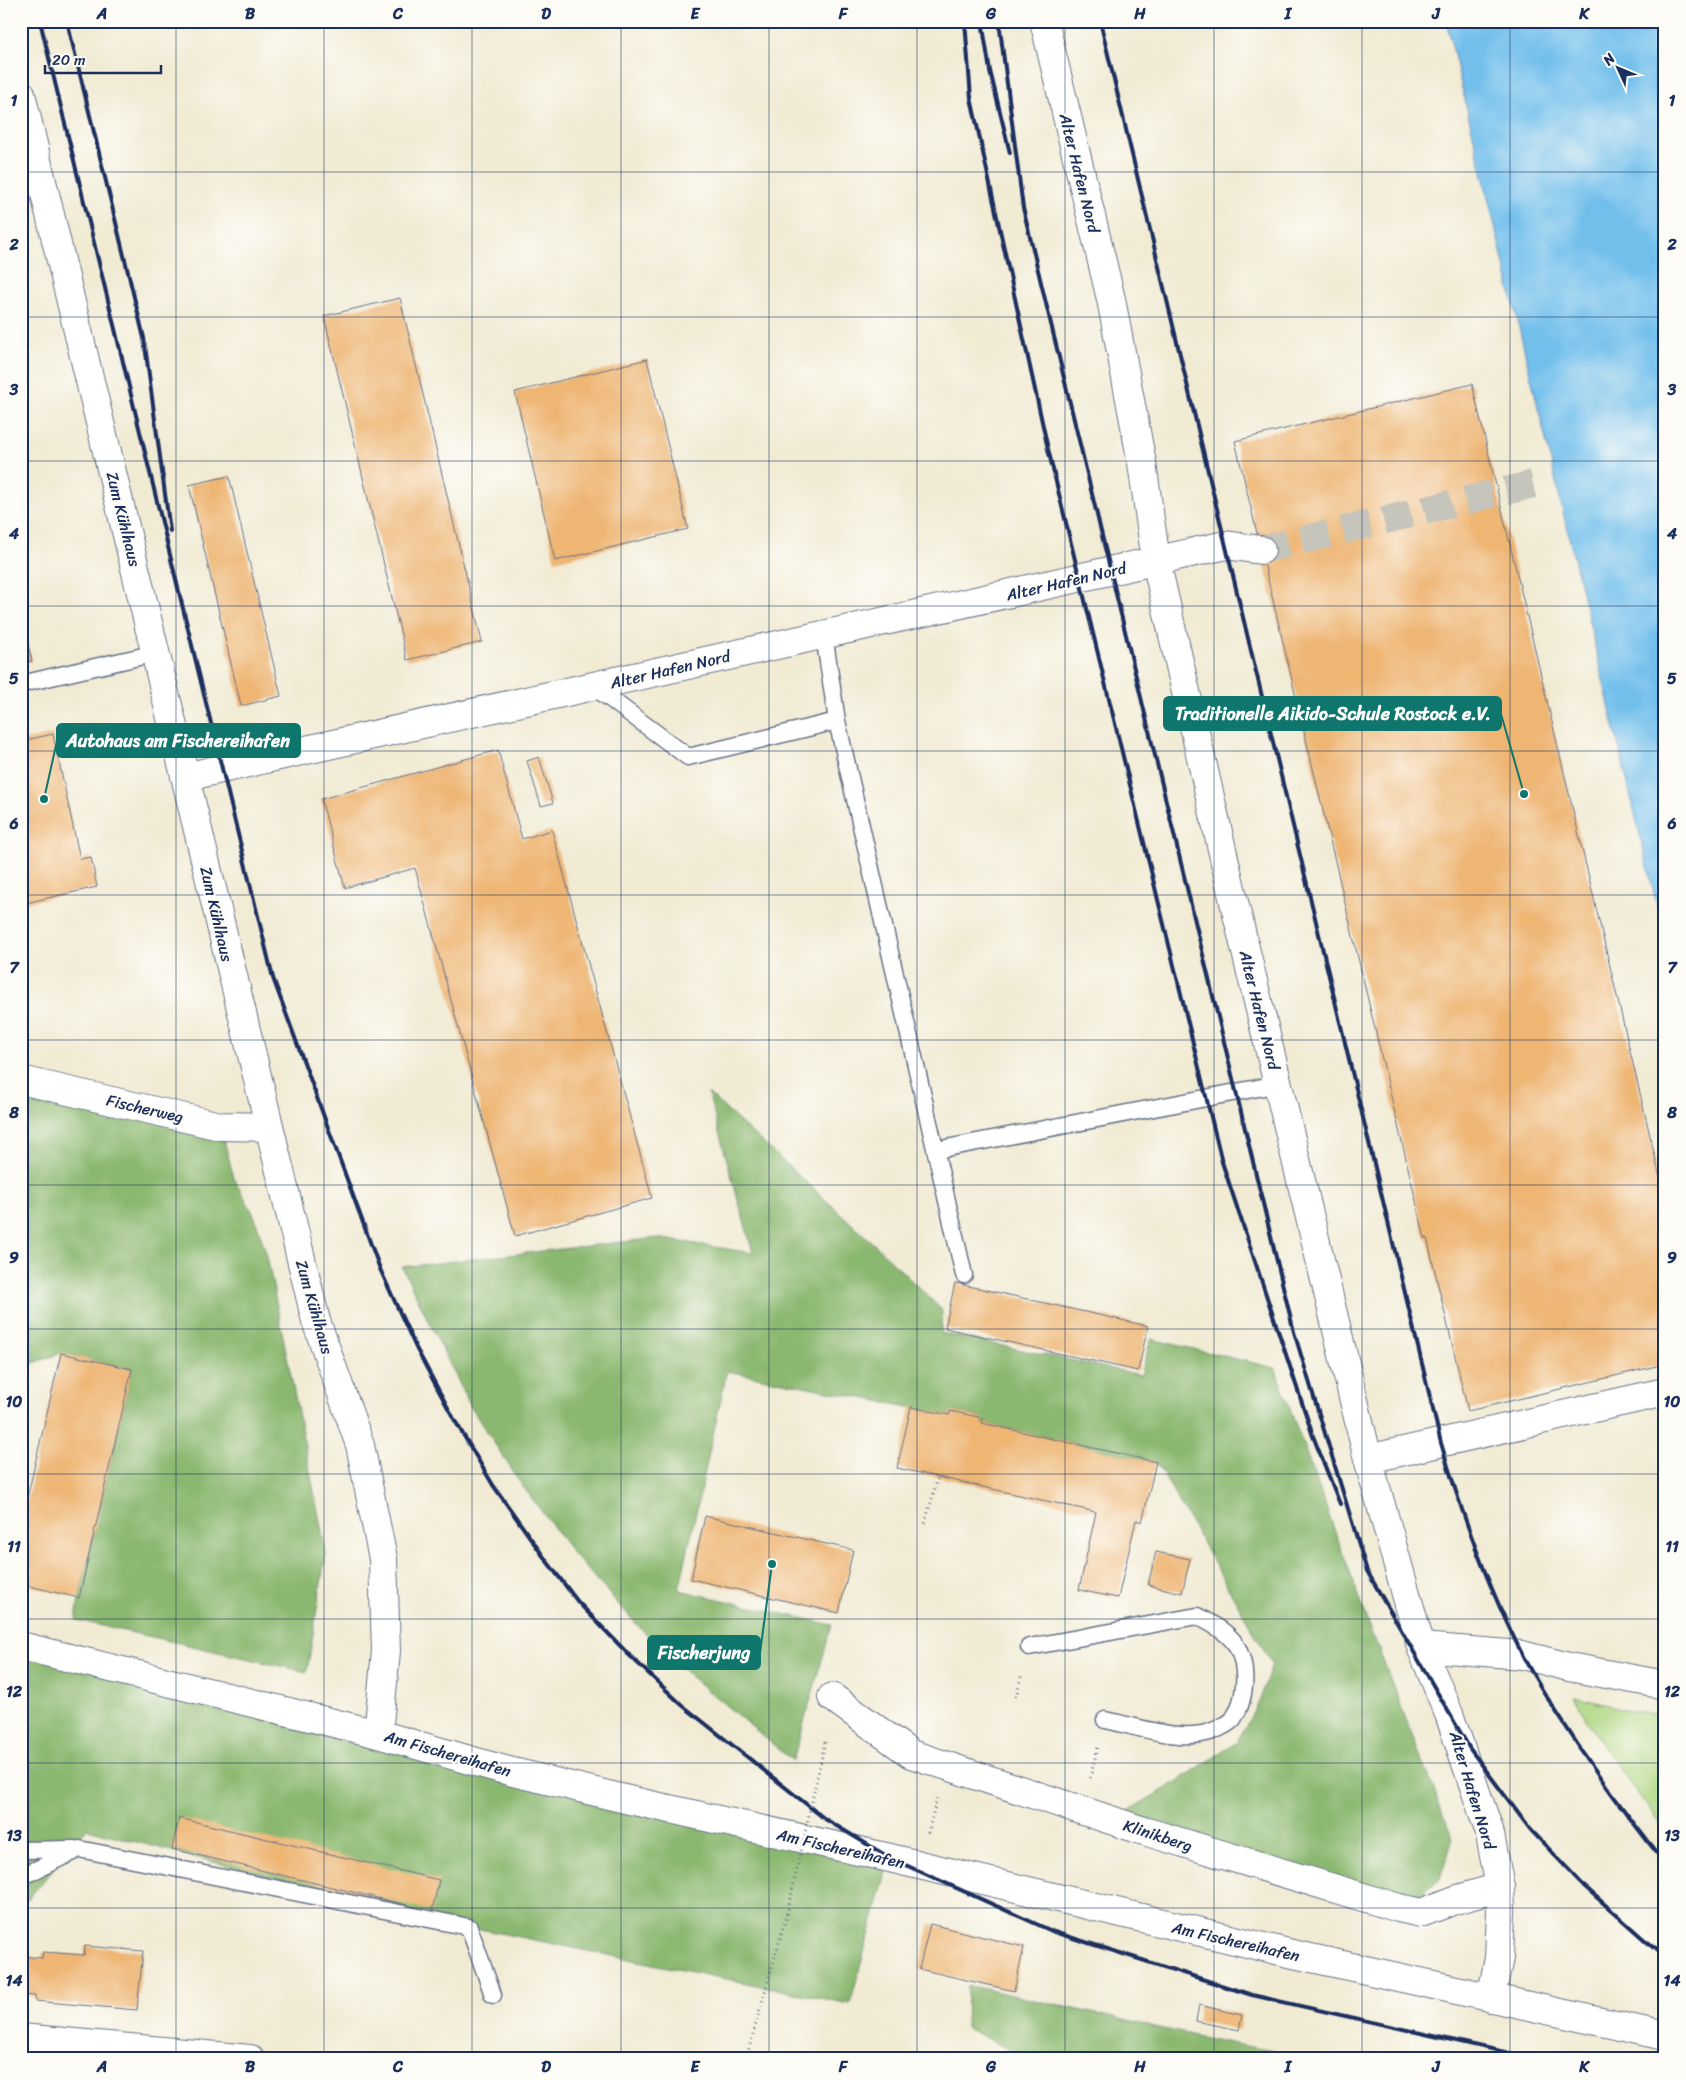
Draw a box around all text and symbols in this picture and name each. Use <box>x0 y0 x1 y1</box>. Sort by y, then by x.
text: A <box>96 0 107 28</box>
text: B <box>245 0 256 28</box>
text: C <box>392 0 404 28</box>
text: D <box>541 0 551 28</box>
text: E <box>691 0 701 28</box>
text: F <box>838 0 849 28</box>
text: G <box>985 0 997 28</box>
text: H <box>1133 0 1146 28</box>
text: I <box>1284 0 1293 28</box>
text: J <box>1431 0 1441 28</box>
text: K <box>1578 0 1590 28</box>
scale bar <box>45 42 161 74</box>
north arrow <box>1594 42 1644 92</box>
text: 20 m <box>52 47 86 73</box>
text: N <box>1596 47 1622 72</box>
text: 1 <box>11 86 18 115</box>
text: 1 <box>1669 86 1676 115</box>
street label: Alter Hafen Nord <box>1050 109 1109 237</box>
text: 2 <box>8 230 19 259</box>
text: 2 <box>1666 230 1677 259</box>
text: 3 <box>9 375 19 404</box>
text: 3 <box>1667 375 1677 404</box>
street label: Zum Kühlhaus <box>98 468 150 570</box>
text: 4 <box>8 519 19 548</box>
text: 4 <box>1666 519 1677 548</box>
street label: Alter Hafen Nord <box>1002 553 1130 610</box>
street label: Alter Hafen Nord <box>606 641 734 698</box>
text: 5 <box>9 664 19 693</box>
text: 5 <box>1667 664 1677 693</box>
callout: Traditionelle Aikido-Schule Rostock e.V. <box>1164 697 1501 730</box>
text: Traditionelle Aikido-Schule Rostock e.V. <box>1175 698 1491 730</box>
callout: Autohaus am Fischereihafen <box>57 724 300 757</box>
text: Autohaus am Fischereihafen <box>65 725 290 757</box>
text: 6 <box>8 809 19 838</box>
text: 6 <box>1666 809 1677 838</box>
street label: Zum Kühlhaus <box>191 863 242 965</box>
street label: Alter Hafen Nord <box>1230 946 1289 1074</box>
text: 7 <box>9 953 20 982</box>
text: 7 <box>1667 953 1678 982</box>
street label: Fischerweg <box>103 1086 186 1131</box>
text: 8 <box>8 1098 19 1127</box>
text: 8 <box>1666 1098 1677 1127</box>
text: 9 <box>9 1243 19 1272</box>
text: 9 <box>1667 1243 1677 1272</box>
street label: Zum Kühlhaus <box>287 1256 342 1359</box>
text: 10 <box>6 1387 22 1416</box>
text: 10 <box>1664 1387 1680 1416</box>
text: 11 <box>7 1532 21 1561</box>
text: 11 <box>1665 1532 1679 1561</box>
callout: Fischerjung <box>648 1636 760 1669</box>
text: Fischerjung <box>657 1637 750 1669</box>
text: 12 <box>6 1677 23 1706</box>
text: 12 <box>1664 1677 1681 1706</box>
street label: Am Fischereihafen <box>380 1721 515 1786</box>
street label: Alter Hafen Nord <box>1440 1726 1505 1854</box>
street label: Klinikberg <box>1119 1811 1196 1860</box>
street label: Am Fischereihafen <box>773 1819 908 1877</box>
text: 13 <box>6 1821 22 1850</box>
text: 13 <box>1664 1821 1680 1850</box>
street label: Am Fischereihafen <box>1168 1912 1303 1970</box>
text: 14 <box>6 1966 22 1995</box>
text: 14 <box>1664 1966 1680 1995</box>
text: A <box>96 2052 107 2080</box>
text: B <box>245 2052 256 2080</box>
text: C <box>392 2052 404 2080</box>
text: D <box>541 2052 551 2080</box>
text: E <box>691 2052 701 2080</box>
text: F <box>838 2052 849 2080</box>
text: G <box>985 2052 997 2080</box>
text: H <box>1133 2052 1146 2080</box>
text: I <box>1284 2052 1293 2080</box>
text: J <box>1431 2052 1441 2080</box>
text: K <box>1578 2052 1590 2080</box>

